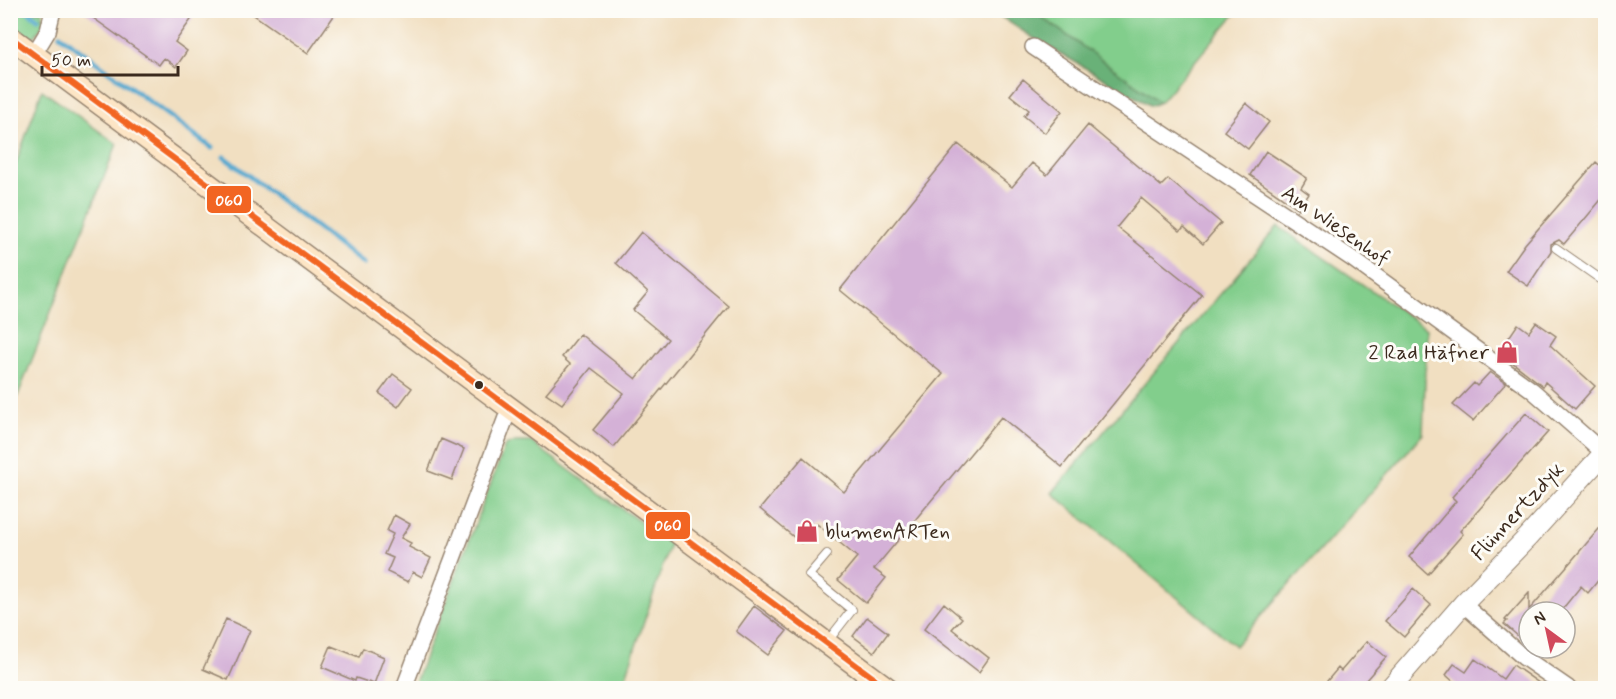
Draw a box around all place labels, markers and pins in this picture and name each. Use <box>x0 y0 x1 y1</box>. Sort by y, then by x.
place label: 2 Rad Häfner <box>1368 339 1489 367</box>
shop icon: 2 Rad Häfner <box>1494 339 1520 365</box>
unlabelled marker <box>473 379 485 391</box>
shop icon: blumenARTen <box>794 518 820 544</box>
place label: blumenARTen <box>825 518 950 546</box>

